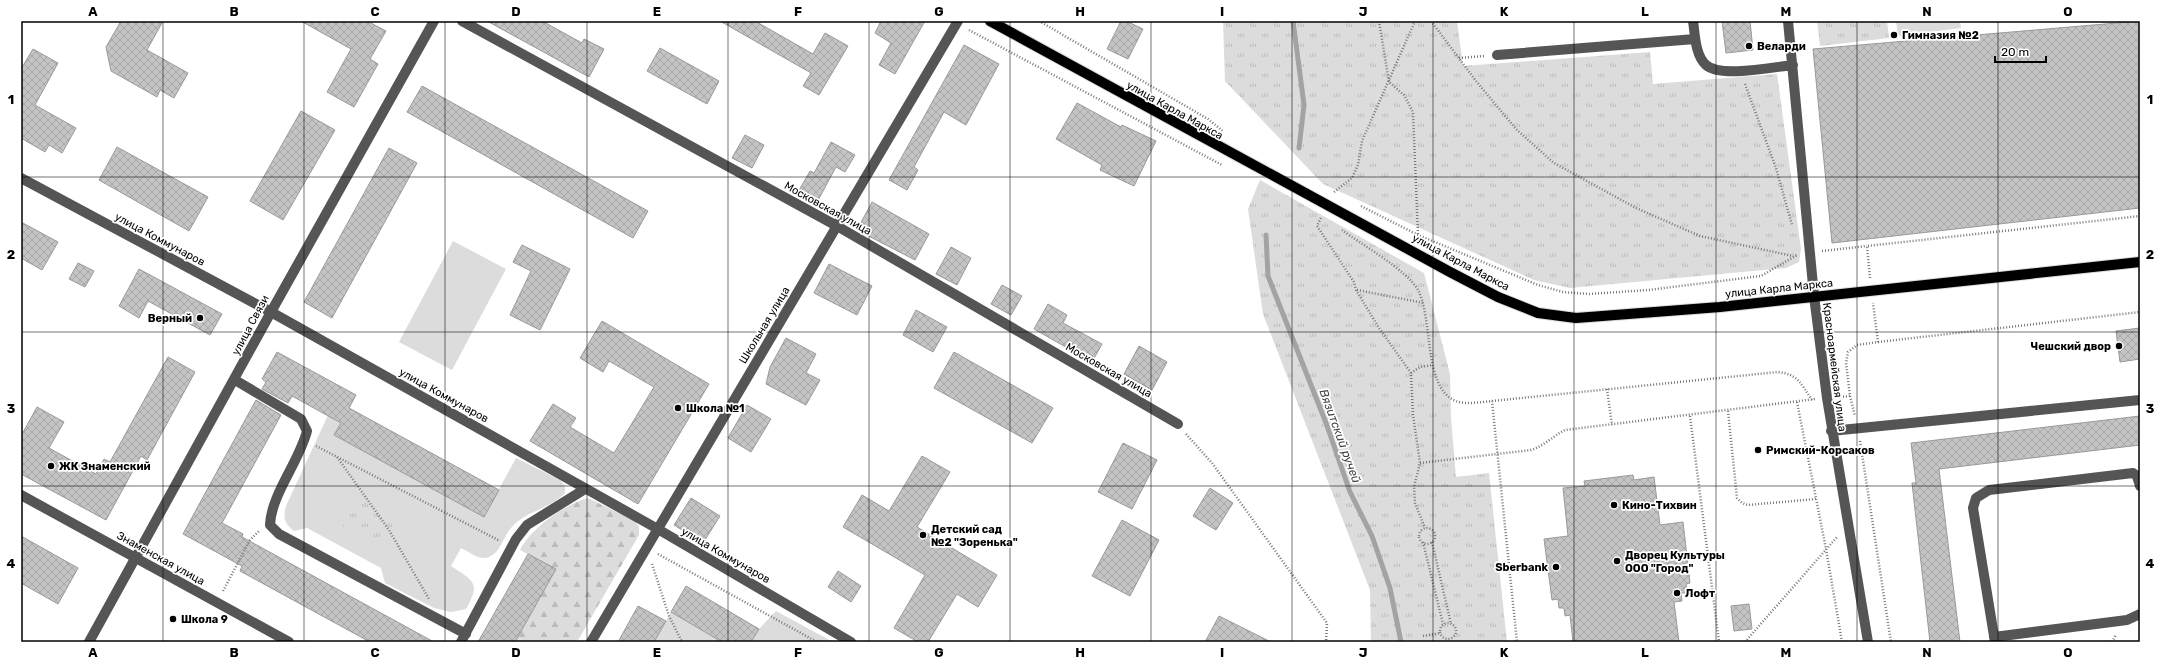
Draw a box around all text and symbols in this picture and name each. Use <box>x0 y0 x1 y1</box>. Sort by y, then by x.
text: A <box>88 4 98 19</box>
text: B <box>229 4 239 19</box>
text: C <box>370 4 380 19</box>
text: D <box>511 4 521 19</box>
text: E <box>653 4 661 19</box>
text: F <box>794 4 802 19</box>
text: G <box>934 4 944 19</box>
text: H <box>1075 4 1085 19</box>
text: I <box>1220 4 1224 19</box>
text: J <box>1359 4 1367 19</box>
text: K <box>1500 4 1509 19</box>
text: L <box>1641 4 1649 19</box>
text: M <box>1781 4 1791 19</box>
text: N <box>1922 4 1932 19</box>
text: O <box>2063 4 2073 19</box>
place label: Гимназия №2 <box>1902 29 1979 42</box>
marker: Гимназия №2 <box>1889 30 1899 40</box>
scale bar <box>1995 38 2046 64</box>
place label: Веларди <box>1757 40 1806 53</box>
marker: Веларди <box>1744 41 1754 51</box>
text: 20 m <box>2001 45 2029 59</box>
street label: улица Карла Маркса <box>1124 79 1225 142</box>
text: 1 <box>8 92 14 107</box>
text: 1 <box>2147 92 2153 107</box>
street label: Московская улица <box>782 179 874 238</box>
street label: улица Коммунаров <box>112 210 207 269</box>
street label: улица Карла Маркса <box>1410 231 1512 294</box>
text: 2 <box>7 247 15 262</box>
text: 2 <box>2146 247 2154 262</box>
street label: улица Карла Маркса <box>1725 276 1834 301</box>
street label: Школьная улица <box>736 284 793 366</box>
street label: улица Связи <box>229 293 272 357</box>
street label: Красноармейская улица <box>1820 302 1849 432</box>
place label: Верный <box>148 312 192 325</box>
marker: Верный <box>195 313 205 323</box>
street label: Московская улица <box>1063 340 1154 400</box>
place label: Чешский двор <box>2031 340 2111 353</box>
marker: Чешский двор <box>2114 341 2124 351</box>
street label: улица Коммунаров <box>397 365 491 425</box>
water label: Вязитский ручей <box>1317 387 1363 485</box>
text: 3 <box>7 401 16 416</box>
text: 3 <box>2146 401 2155 416</box>
place label: Школа №1 <box>686 402 745 415</box>
marker: Школа №1 <box>673 403 683 413</box>
place label: Римский-Корсаков <box>1766 444 1875 457</box>
marker: Римский-Корсаков <box>1753 445 1763 455</box>
place label: ЖК Знаменский <box>59 460 150 473</box>
marker: ЖК Знаменский <box>46 461 56 471</box>
place label: Кино-Тихвин <box>1622 499 1697 512</box>
marker: Кино-Тихвин <box>1609 500 1619 510</box>
place label: Детский сад №2 "Зоренька" <box>931 523 1018 549</box>
street label: улица Коммунаров <box>679 525 772 586</box>
street label: Знаменская улица <box>115 529 207 588</box>
marker: Детский сад №2 "Зоренька" <box>918 530 928 540</box>
place label: Дворец Культуры ООО "Город" <box>1625 549 1725 575</box>
text: 4 <box>7 556 16 571</box>
marker: Дворец Культуры ООО "Город" <box>1612 556 1622 566</box>
text: 4 <box>2146 556 2155 571</box>
place label: Sberbank <box>1495 561 1549 574</box>
marker: Sberbank <box>1551 562 1561 572</box>
place label: Лофт <box>1685 587 1715 600</box>
marker: Лофт <box>1672 588 1682 598</box>
place label: Школа 9 <box>181 613 228 626</box>
marker: Школа 9 <box>168 614 178 624</box>
text: A <box>88 645 98 660</box>
text: B <box>229 645 239 660</box>
text: C <box>370 645 380 660</box>
text: D <box>511 645 521 660</box>
text: E <box>653 645 661 660</box>
text: F <box>794 645 802 660</box>
text: G <box>934 645 944 660</box>
text: H <box>1075 645 1085 660</box>
text: I <box>1220 645 1224 660</box>
text: J <box>1359 645 1367 660</box>
text: K <box>1500 645 1509 660</box>
text: L <box>1641 645 1649 660</box>
text: M <box>1781 645 1791 660</box>
text: N <box>1922 645 1932 660</box>
text: O <box>2063 645 2073 660</box>

